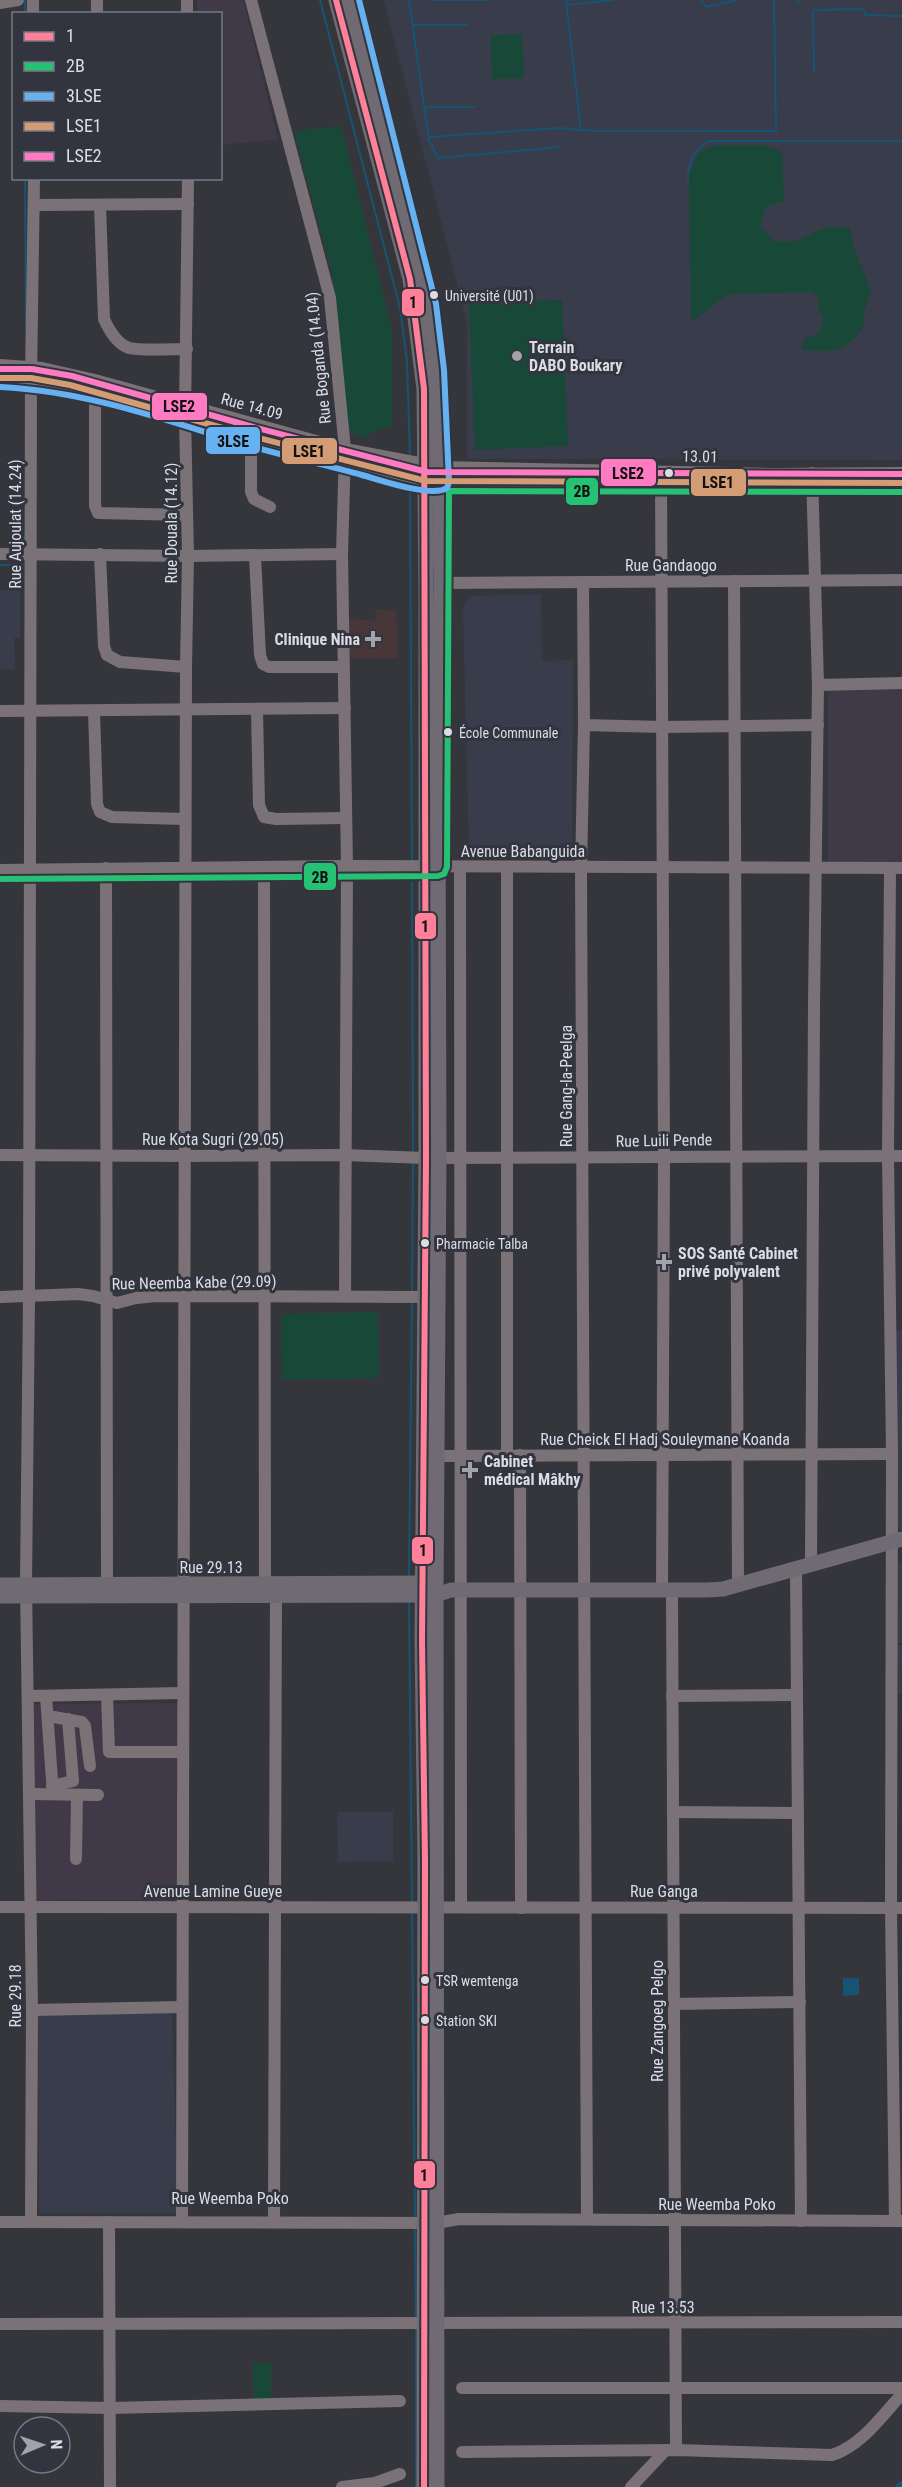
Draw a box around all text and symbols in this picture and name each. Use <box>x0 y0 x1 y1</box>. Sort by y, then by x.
legend <box>12 12 222 180</box>
text: 1 <box>66 25 75 46</box>
text: 2B <box>66 55 85 76</box>
text: 3LSE <box>66 85 102 106</box>
text: LSE1 <box>66 115 102 136</box>
text: LSE2 <box>66 145 102 166</box>
line badge: 1 <box>401 288 425 317</box>
place label: Université (U01) <box>445 288 534 305</box>
marker: Université (U01) <box>428 289 440 301</box>
street label: Rue Boganda (14.04) <box>302 291 335 425</box>
text: 1 <box>409 293 417 312</box>
place label: Terrain DABO Boukary <box>529 338 622 375</box>
marker: Terrain DABO Boukary <box>510 349 524 363</box>
street label: Rue 14.09 <box>219 389 285 424</box>
line badge: LSE2 <box>151 392 208 421</box>
text: LSE2 <box>163 397 195 416</box>
line badge: 3LSE <box>205 426 261 455</box>
text: 3LSE <box>217 432 249 451</box>
line badge: LSE1 <box>281 437 338 465</box>
text: LSE1 <box>293 442 325 461</box>
street label: 13.01 <box>682 447 718 466</box>
line badge: LSE2 <box>600 458 657 487</box>
street label: Rue Aujoulat (14.24) <box>6 459 25 589</box>
street label: Rue Douala (14.12) <box>162 463 181 583</box>
text: LSE2 <box>612 464 644 483</box>
unlabelled marker <box>663 467 675 479</box>
line badge: LSE1 <box>690 468 747 497</box>
text: LSE1 <box>702 473 734 492</box>
line badge: 2B <box>565 477 599 506</box>
text: 2B <box>573 482 591 501</box>
street label: Rue Gandaogo <box>625 556 717 575</box>
place label: Clinique Nina <box>275 630 360 649</box>
marker: Clinique Nina <box>364 630 382 648</box>
place label: École Communale <box>459 724 559 741</box>
marker: École Communale <box>442 726 454 738</box>
street label: Avenue Babanguida <box>461 842 585 861</box>
line badge: 2B <box>303 862 337 891</box>
text: 2B <box>311 868 329 887</box>
line badge: 1 <box>414 912 437 940</box>
text: 1 <box>421 917 429 936</box>
street label: Rue Gang-la-Peelga <box>557 1025 576 1147</box>
street label: Rue Kota Sugri (29.05) <box>142 1130 284 1149</box>
street label: Rue Luili Pende <box>616 1130 712 1151</box>
place label: Pharmacie Talba <box>436 1236 528 1252</box>
marker: Pharmacie Talba <box>419 1237 431 1249</box>
place label: SOS Santé Cabinet privé polyvalent <box>678 1244 798 1281</box>
marker: SOS Santé Cabinet privé polyvalent <box>655 1253 673 1271</box>
street label: Rue Neemba Kabe (29.09) <box>111 1272 277 1293</box>
street label: Rue Cheick El Hadj Souleymane Koanda <box>540 1430 790 1449</box>
place label: Cabinet médical Mâkhy <box>484 1452 580 1489</box>
marker: Cabinet médical Mâkhy <box>461 1461 479 1479</box>
line badge: 1 <box>411 1536 434 1565</box>
text: 1 <box>419 1541 427 1560</box>
street label: Rue 29.13 <box>179 1558 243 1577</box>
street label: Avenue Lamine Gueye <box>144 1882 282 1901</box>
street label: Rue Ganga <box>630 1882 698 1901</box>
street label: Rue Zangoeg Pelgo <box>648 1960 667 2082</box>
street label: Rue 29.18 <box>6 1964 25 2028</box>
place label: TSR wemtenga <box>436 1973 518 1989</box>
marker: TSR wemtenga <box>419 1974 431 1986</box>
place label: Station SKI <box>436 2013 497 2029</box>
marker: Station SKI <box>419 2014 431 2026</box>
line badge: 1 <box>413 2160 436 2189</box>
text: 1 <box>420 2166 428 2185</box>
street label: Rue Weemba Poko <box>171 2189 289 2208</box>
street label: Rue Weemba Poko <box>658 2195 776 2214</box>
street label: Rue 13.53 <box>631 2298 695 2317</box>
north arrow <box>12 2415 72 2475</box>
text: N <box>47 2439 66 2450</box>

